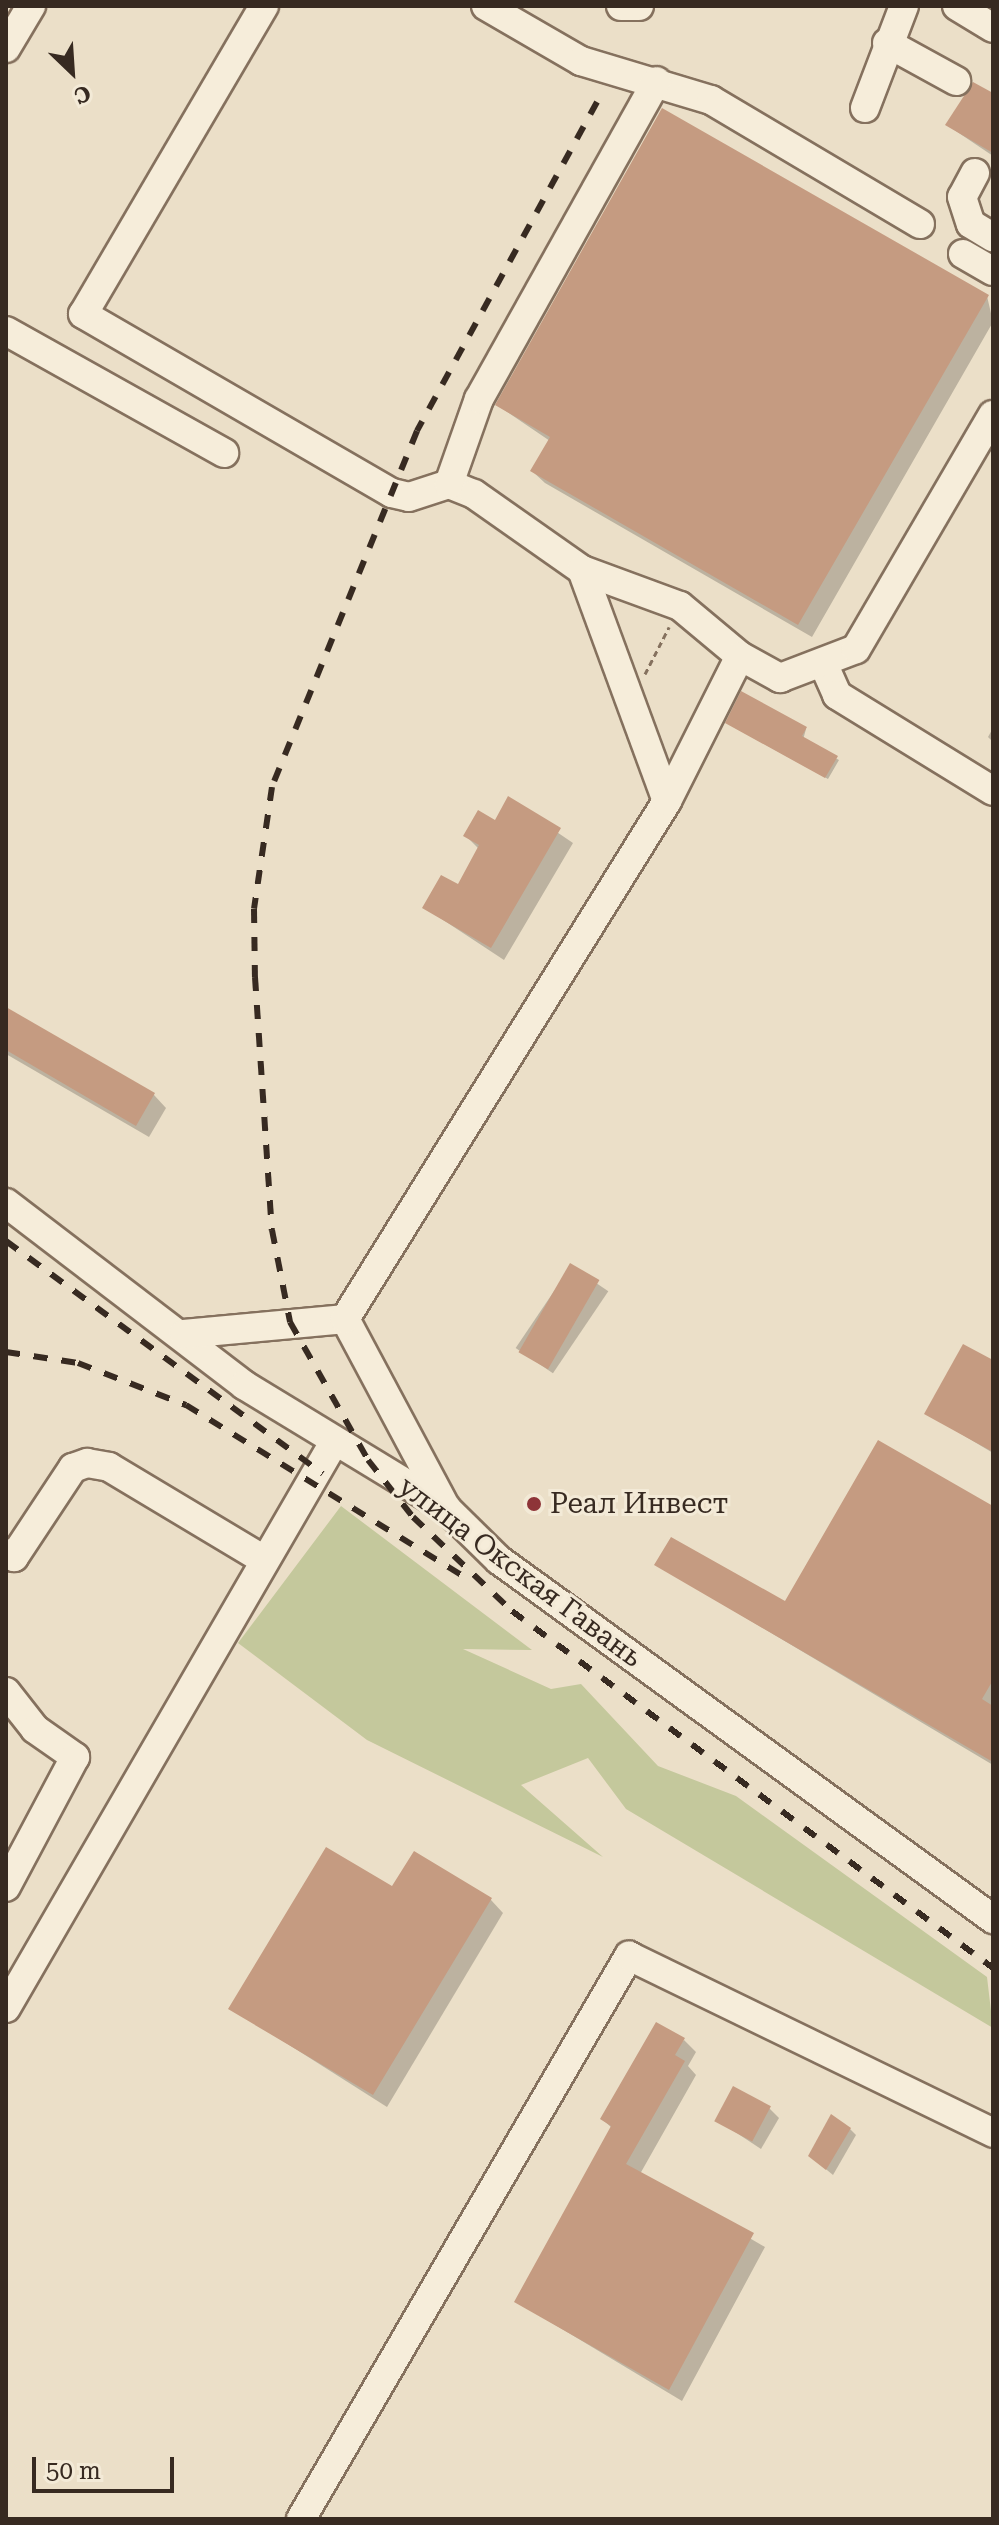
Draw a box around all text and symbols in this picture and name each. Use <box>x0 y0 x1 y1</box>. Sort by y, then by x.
north arrow <box>32 32 112 112</box>
text: С <box>70 80 95 109</box>
street label: улица Окская Гавань <box>392 1469 648 1675</box>
place label: Реал Инвест <box>550 1487 728 1521</box>
marker: Реал Инвест <box>525 1495 543 1513</box>
scale bar <box>36 2441 178 2491</box>
text: 50 m <box>46 2457 101 2485</box>

